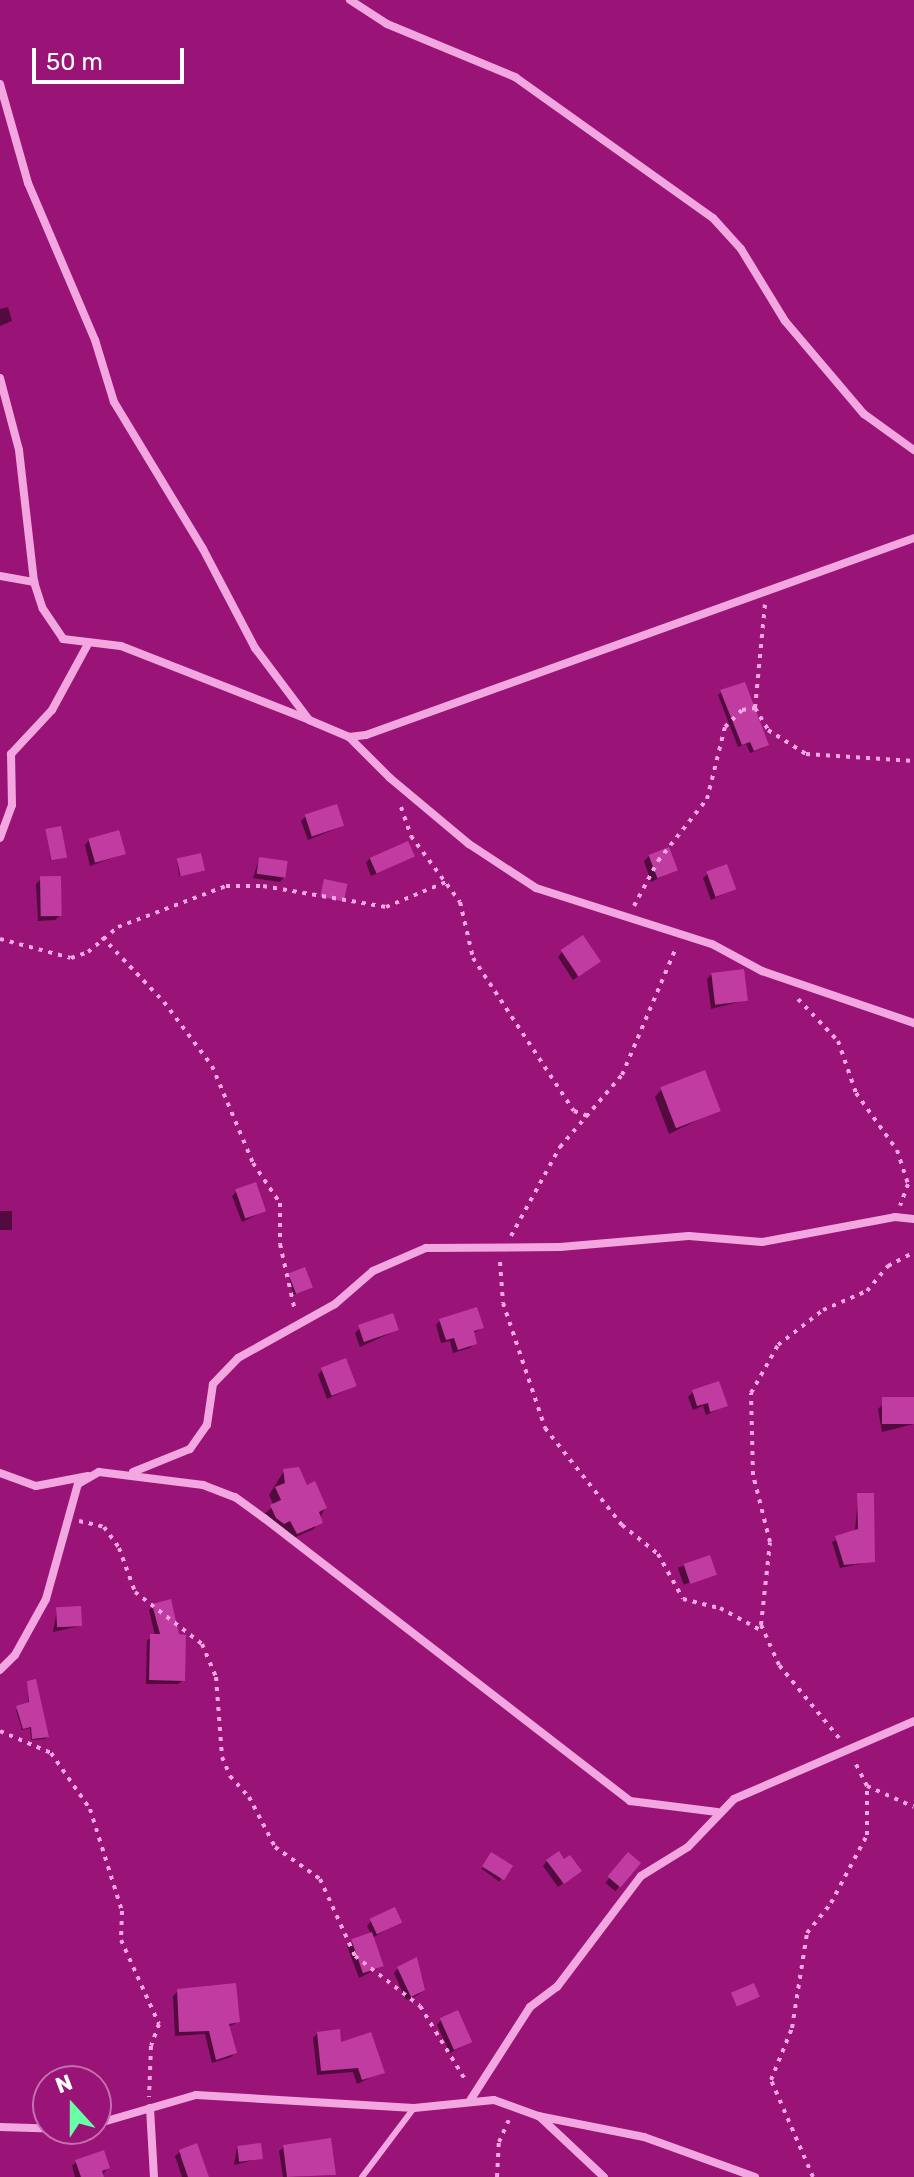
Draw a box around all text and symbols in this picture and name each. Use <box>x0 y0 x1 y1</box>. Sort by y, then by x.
scale bar <box>36 32 188 82</box>
text: 50 m <box>46 48 103 76</box>
north arrow <box>32 2065 112 2145</box>
text: N <box>52 2069 76 2099</box>

